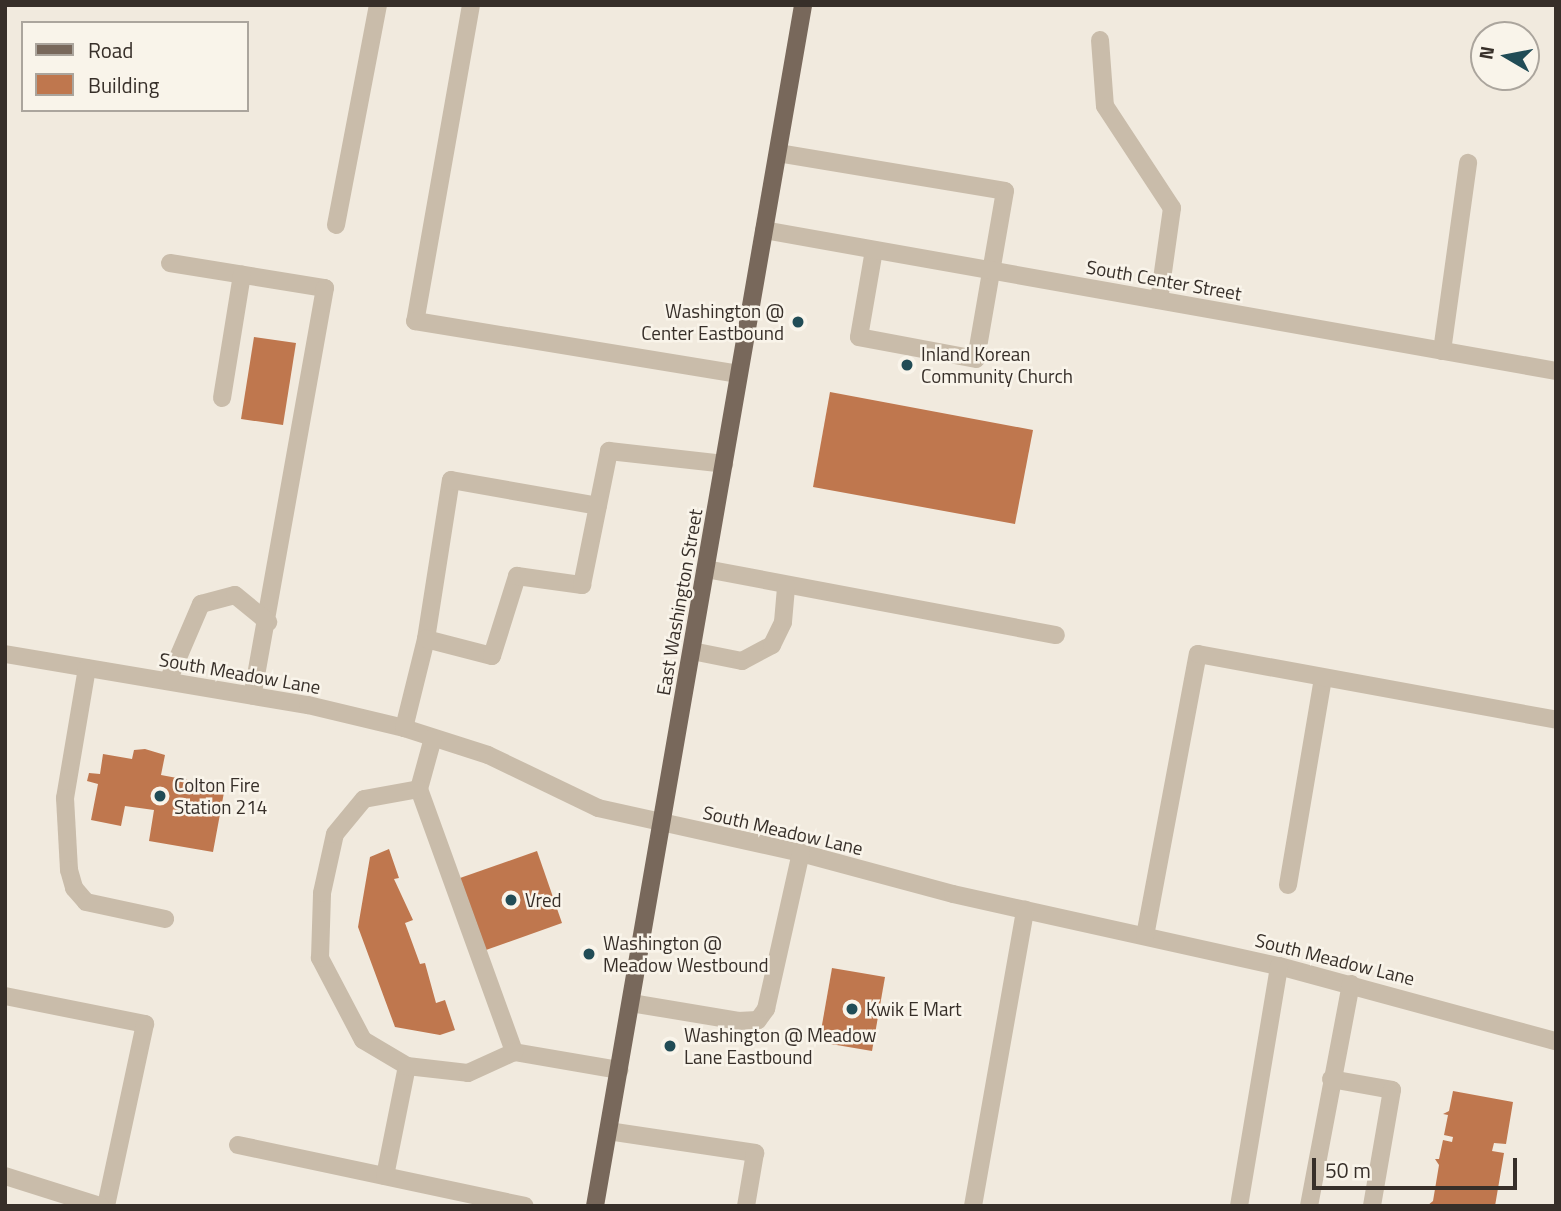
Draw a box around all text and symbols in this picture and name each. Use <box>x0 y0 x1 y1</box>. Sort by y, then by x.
legend <box>21 21 248 112</box>
north arrow <box>1470 21 1540 91</box>
text: Road <box>88 34 133 66</box>
text: N <box>1470 44 1501 62</box>
text: Building <box>88 69 159 101</box>
street label: South Center Street <box>1085 255 1243 305</box>
place label: Washington @ Center Eastbound <box>641 300 784 344</box>
marker: Washington @ Center Eastbound <box>790 314 806 330</box>
place label: Inland Korean Community Church <box>921 343 1073 387</box>
marker: Inland Korean Community Church <box>899 357 915 373</box>
street label: East Washington Street <box>651 507 707 697</box>
street label: South Meadow Lane <box>158 648 322 698</box>
place label: Colton Fire Station 214 <box>174 774 267 818</box>
marker: Colton Fire Station 214 <box>152 788 168 804</box>
street label: South Meadow Lane <box>701 801 865 859</box>
place label: Vred <box>525 889 562 911</box>
marker: Vred <box>503 892 519 908</box>
street label: South Meadow Lane <box>1253 928 1417 990</box>
place label: Washington @ Meadow Westbound <box>603 932 769 976</box>
marker: Washington @ Meadow Westbound <box>581 946 597 962</box>
place label: Kwik E Mart <box>866 998 962 1020</box>
marker: Kwik E Mart <box>844 1001 860 1017</box>
place label: Washington @ Meadow Lane Eastbound <box>684 1024 877 1068</box>
marker: Washington @ Meadow Lane Eastbound <box>662 1038 678 1054</box>
scale bar <box>1316 1144 1521 1188</box>
text: 50 m <box>1325 1154 1371 1186</box>

